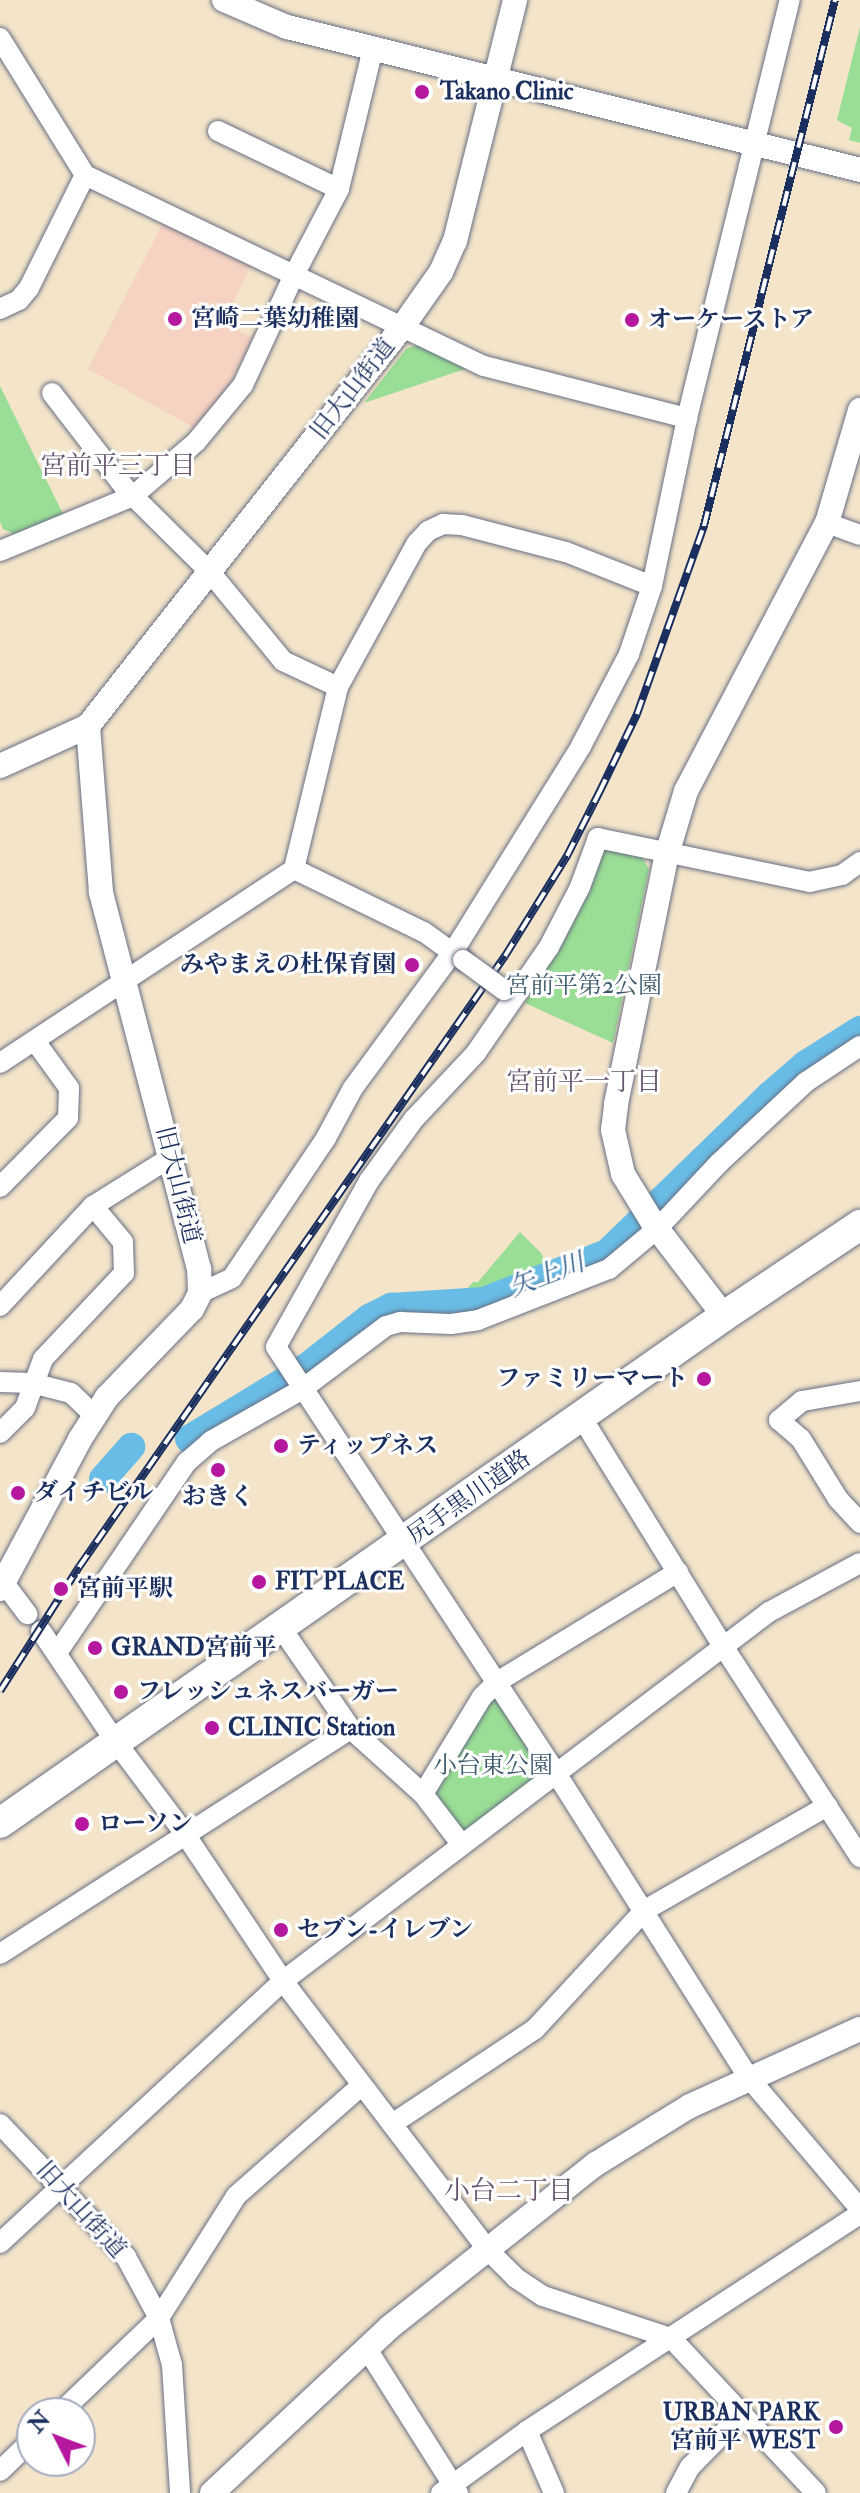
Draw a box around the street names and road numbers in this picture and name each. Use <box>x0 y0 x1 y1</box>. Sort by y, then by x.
street label: 旧大山街道 <box>305 333 401 445</box>
street label: 旧大山街道 <box>150 1123 206 1247</box>
street label: 尻手黒川道路 <box>402 1444 536 1550</box>
street label: 旧大山街道 <box>30 2156 132 2264</box>

